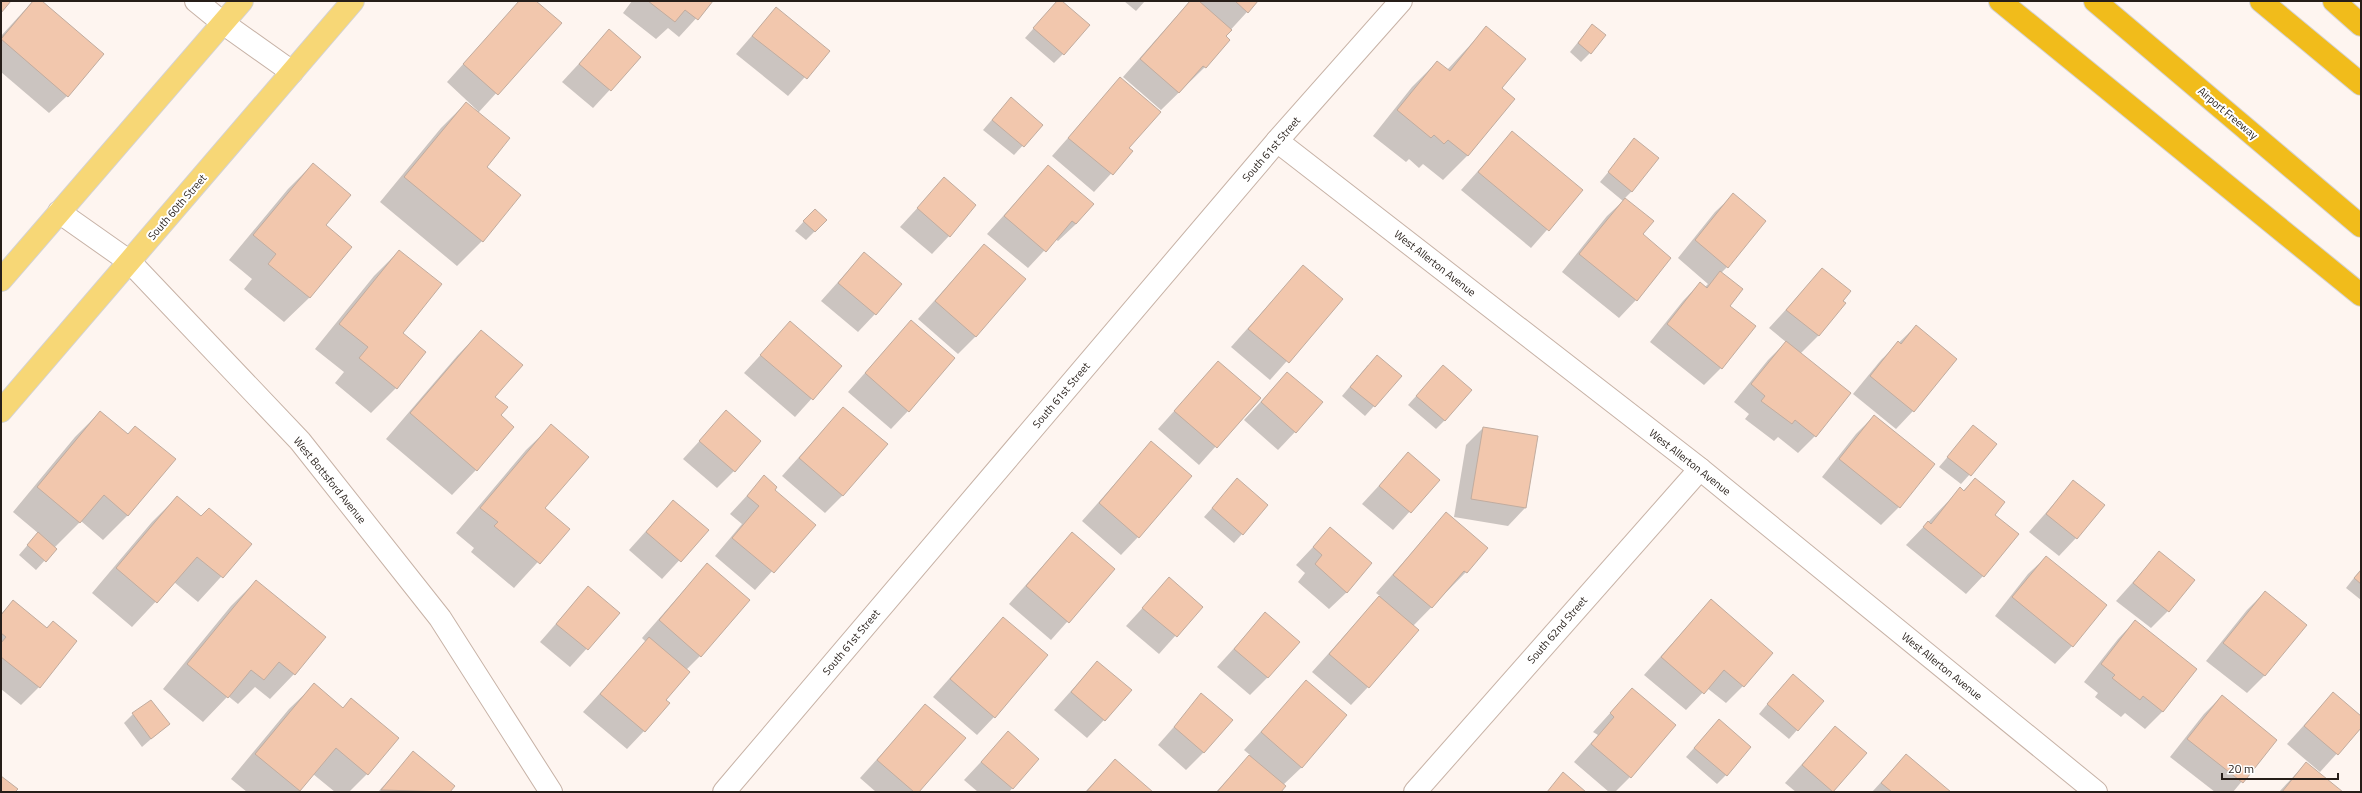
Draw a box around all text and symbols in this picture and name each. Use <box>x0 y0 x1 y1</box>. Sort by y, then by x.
street label: Airport Freeway <box>2195 83 2262 143</box>
street label: South 61st Street <box>1238 113 1304 185</box>
street label: South 60th Street <box>144 170 210 243</box>
street label: West Allerton Avenue <box>1391 226 1480 300</box>
street label: South 61st Street <box>1029 358 1094 432</box>
street label: West Allerton Avenue <box>1646 425 1735 499</box>
street label: West Bottsford Avenue <box>290 433 370 527</box>
street label: South 62nd Street <box>1523 593 1591 667</box>
street label: South 61st Street <box>819 605 884 679</box>
street label: West Allerton Avenue <box>1898 628 1986 704</box>
scale bar <box>2222 755 2338 781</box>
text: 20 m <box>2228 759 2254 778</box>

